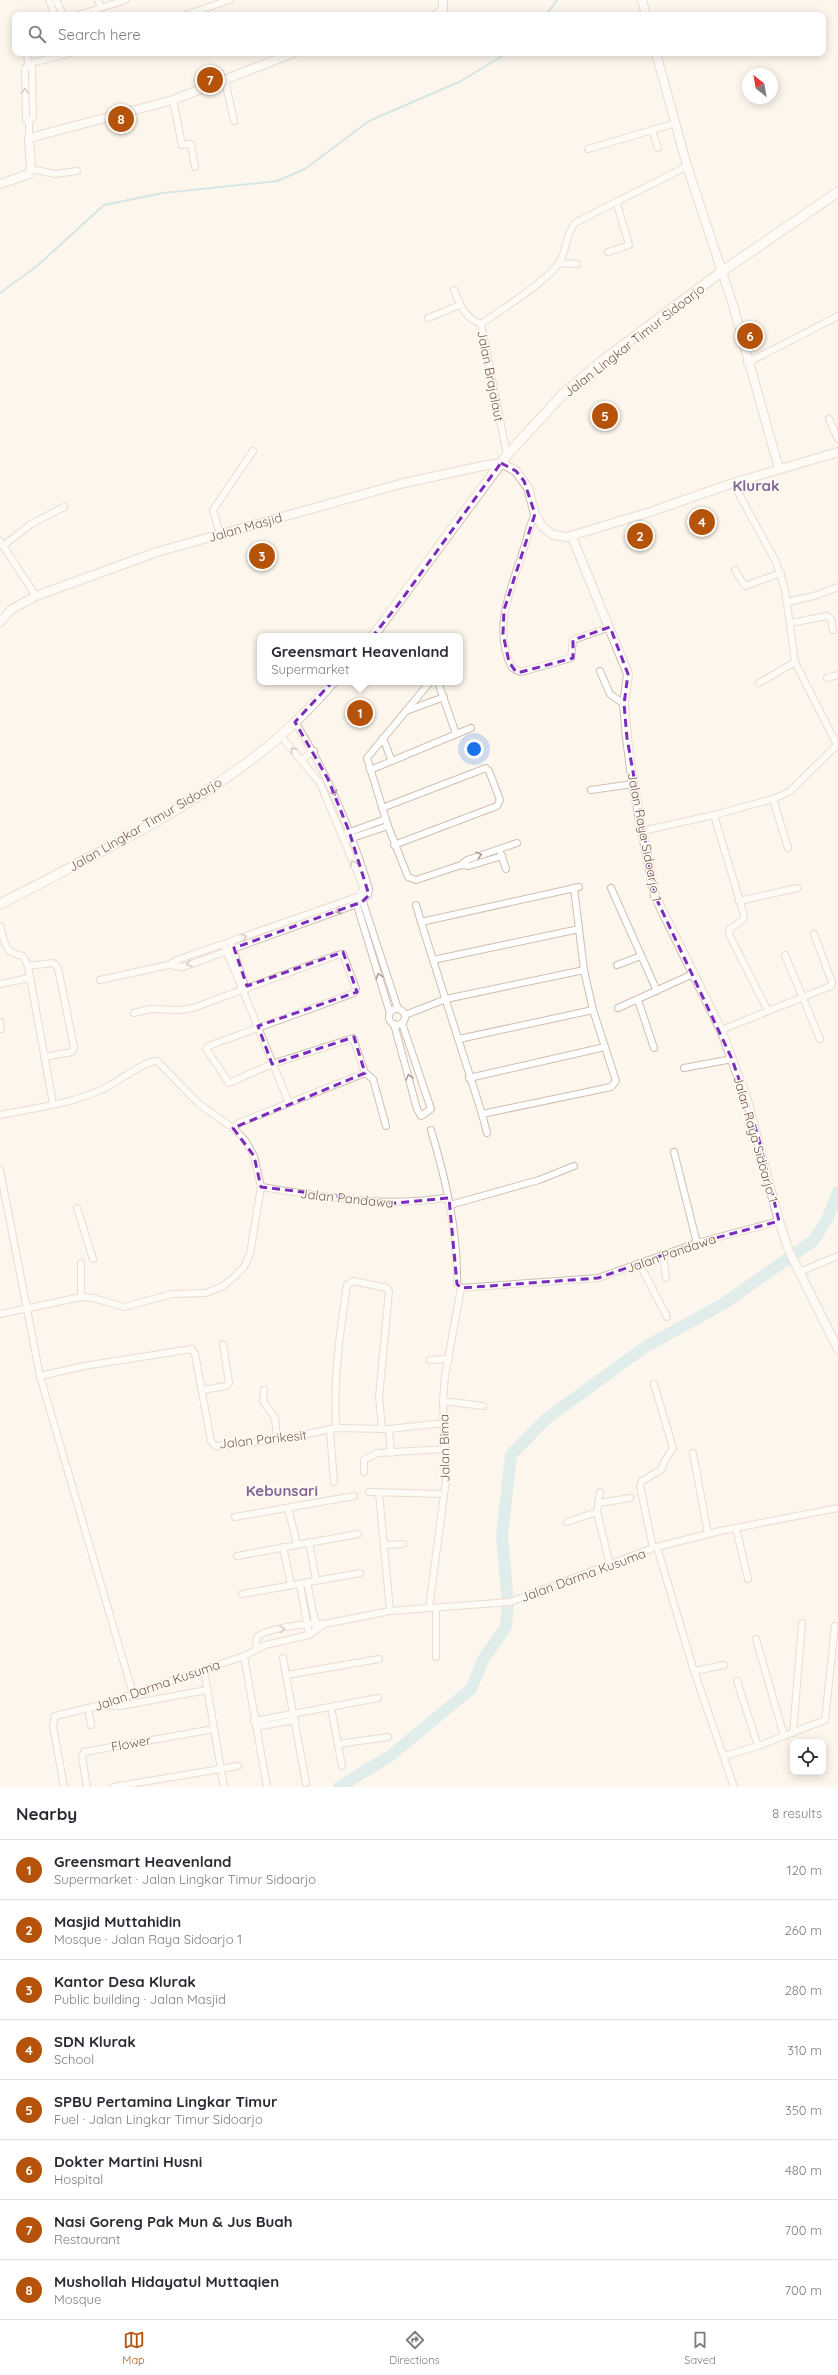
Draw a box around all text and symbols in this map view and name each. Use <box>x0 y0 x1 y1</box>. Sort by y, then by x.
search box <box>12 12 826 56</box>
icon: search <box>26 23 48 45</box>
text: Search here <box>58 25 141 44</box>
pin: 7 <box>197 65 223 95</box>
north arrow <box>742 68 778 104</box>
one-way arrow <box>21 88 29 94</box>
pin: 8 <box>108 104 134 134</box>
street label: Jalan Lingkar Timur Sidoarjo <box>560 280 708 400</box>
pin: 6 <box>737 321 763 351</box>
street label: Jalan Brajalaut <box>474 329 508 423</box>
pin: 5 <box>592 401 618 431</box>
district label: Klurak <box>733 476 779 495</box>
pin: 4 <box>689 507 715 537</box>
street label: Jalan Masjid <box>206 509 284 545</box>
pin: 2 <box>627 521 653 551</box>
pin: 3 <box>249 541 275 571</box>
popup <box>257 633 463 685</box>
text: Greensmart Heavenland <box>271 642 449 661</box>
text: Supermarket <box>271 661 349 677</box>
pin: 1 <box>347 698 373 728</box>
your location <box>464 739 484 759</box>
one-way arrow <box>291 747 298 754</box>
street label: Jalan Raya Sidoarjo 1 <box>625 771 665 903</box>
street label: Jalan Lingkar Timur Sidoarjo <box>66 773 225 874</box>
one-way arrow <box>329 788 337 796</box>
one-way arrow <box>475 852 482 860</box>
one-way arrow <box>350 860 358 867</box>
one-way arrow <box>335 906 342 915</box>
one-way arrow <box>240 934 247 942</box>
one-way arrow <box>186 960 193 968</box>
one-way arrow <box>375 973 384 980</box>
one-way arrow <box>405 1074 414 1081</box>
street label: Jalan Raya Sidoarjo 1 <box>730 1074 782 1204</box>
street label: Jalan Pandawa <box>300 1185 394 1211</box>
street label: Jalan Pandawa <box>624 1230 718 1276</box>
street label: Jalan Bima <box>435 1414 453 1482</box>
street label: Jalan Parikesit <box>218 1426 308 1452</box>
district label: Kebunsari <box>246 1481 318 1500</box>
street label: Jalan Darma Kusuma <box>518 1545 648 1605</box>
one-way arrow <box>278 1625 285 1633</box>
street label: Jalan Darma Kusuma <box>92 1656 222 1714</box>
street label: Flower <box>110 1732 152 1754</box>
map controls <box>790 1739 826 1775</box>
button: locate <box>790 1739 826 1775</box>
text: Nearby <box>16 1803 77 1824</box>
text: 8 results <box>772 1805 822 1821</box>
text: Greensmart Heavenland <box>54 1852 232 1871</box>
text: 1 <box>26 1862 32 1878</box>
text: 120 m <box>787 1862 822 1878</box>
text: Supermarket · Jalan Lingkar Timur Sidoarjo <box>54 1871 316 1887</box>
text: Masjid Muttahidin <box>54 1912 181 1931</box>
text: 2 <box>25 1922 33 1938</box>
text: 260 m <box>785 1922 822 1938</box>
text: Mosque · Jalan Raya Sidoarjo 1 <box>54 1931 242 1947</box>
text: Kantor Desa Klurak <box>54 1972 196 1991</box>
text: 3 <box>26 1982 32 1998</box>
text: 280 m <box>785 1982 822 1998</box>
text: Public building · Jalan Masjid <box>54 1991 226 2007</box>
text: SDN Klurak <box>54 2032 136 2051</box>
text: 4 <box>25 2042 33 2058</box>
text: 310 m <box>787 2042 822 2058</box>
text: School <box>54 2051 94 2067</box>
text: SPBU Pertamina Lingkar Timur <box>54 2092 278 2111</box>
text: 5 <box>25 2102 33 2118</box>
text: 350 m <box>785 2102 822 2118</box>
text: Fuel · Jalan Lingkar Timur Sidoarjo <box>54 2111 263 2127</box>
text: Dokter Martini Husni <box>54 2152 202 2171</box>
text: 6 <box>25 2162 33 2178</box>
text: 480 m <box>785 2162 822 2178</box>
text: Hospital <box>54 2171 103 2187</box>
text: Nasi Goreng Pak Mun & Jus Buah <box>54 2212 293 2231</box>
text: 7 <box>25 2222 33 2238</box>
text: 700 m <box>784 2222 822 2238</box>
text: Restaurant <box>54 2231 120 2247</box>
text: Mushollah Hidayatul Muttaqien <box>54 2272 279 2291</box>
text: 8 <box>25 2282 33 2298</box>
text: 700 m <box>784 2282 822 2298</box>
text: Mosque <box>54 2291 101 2307</box>
tab: Map <box>122 2329 145 2367</box>
tab: Directions <box>389 2329 440 2367</box>
tab: Saved <box>684 2329 716 2367</box>

